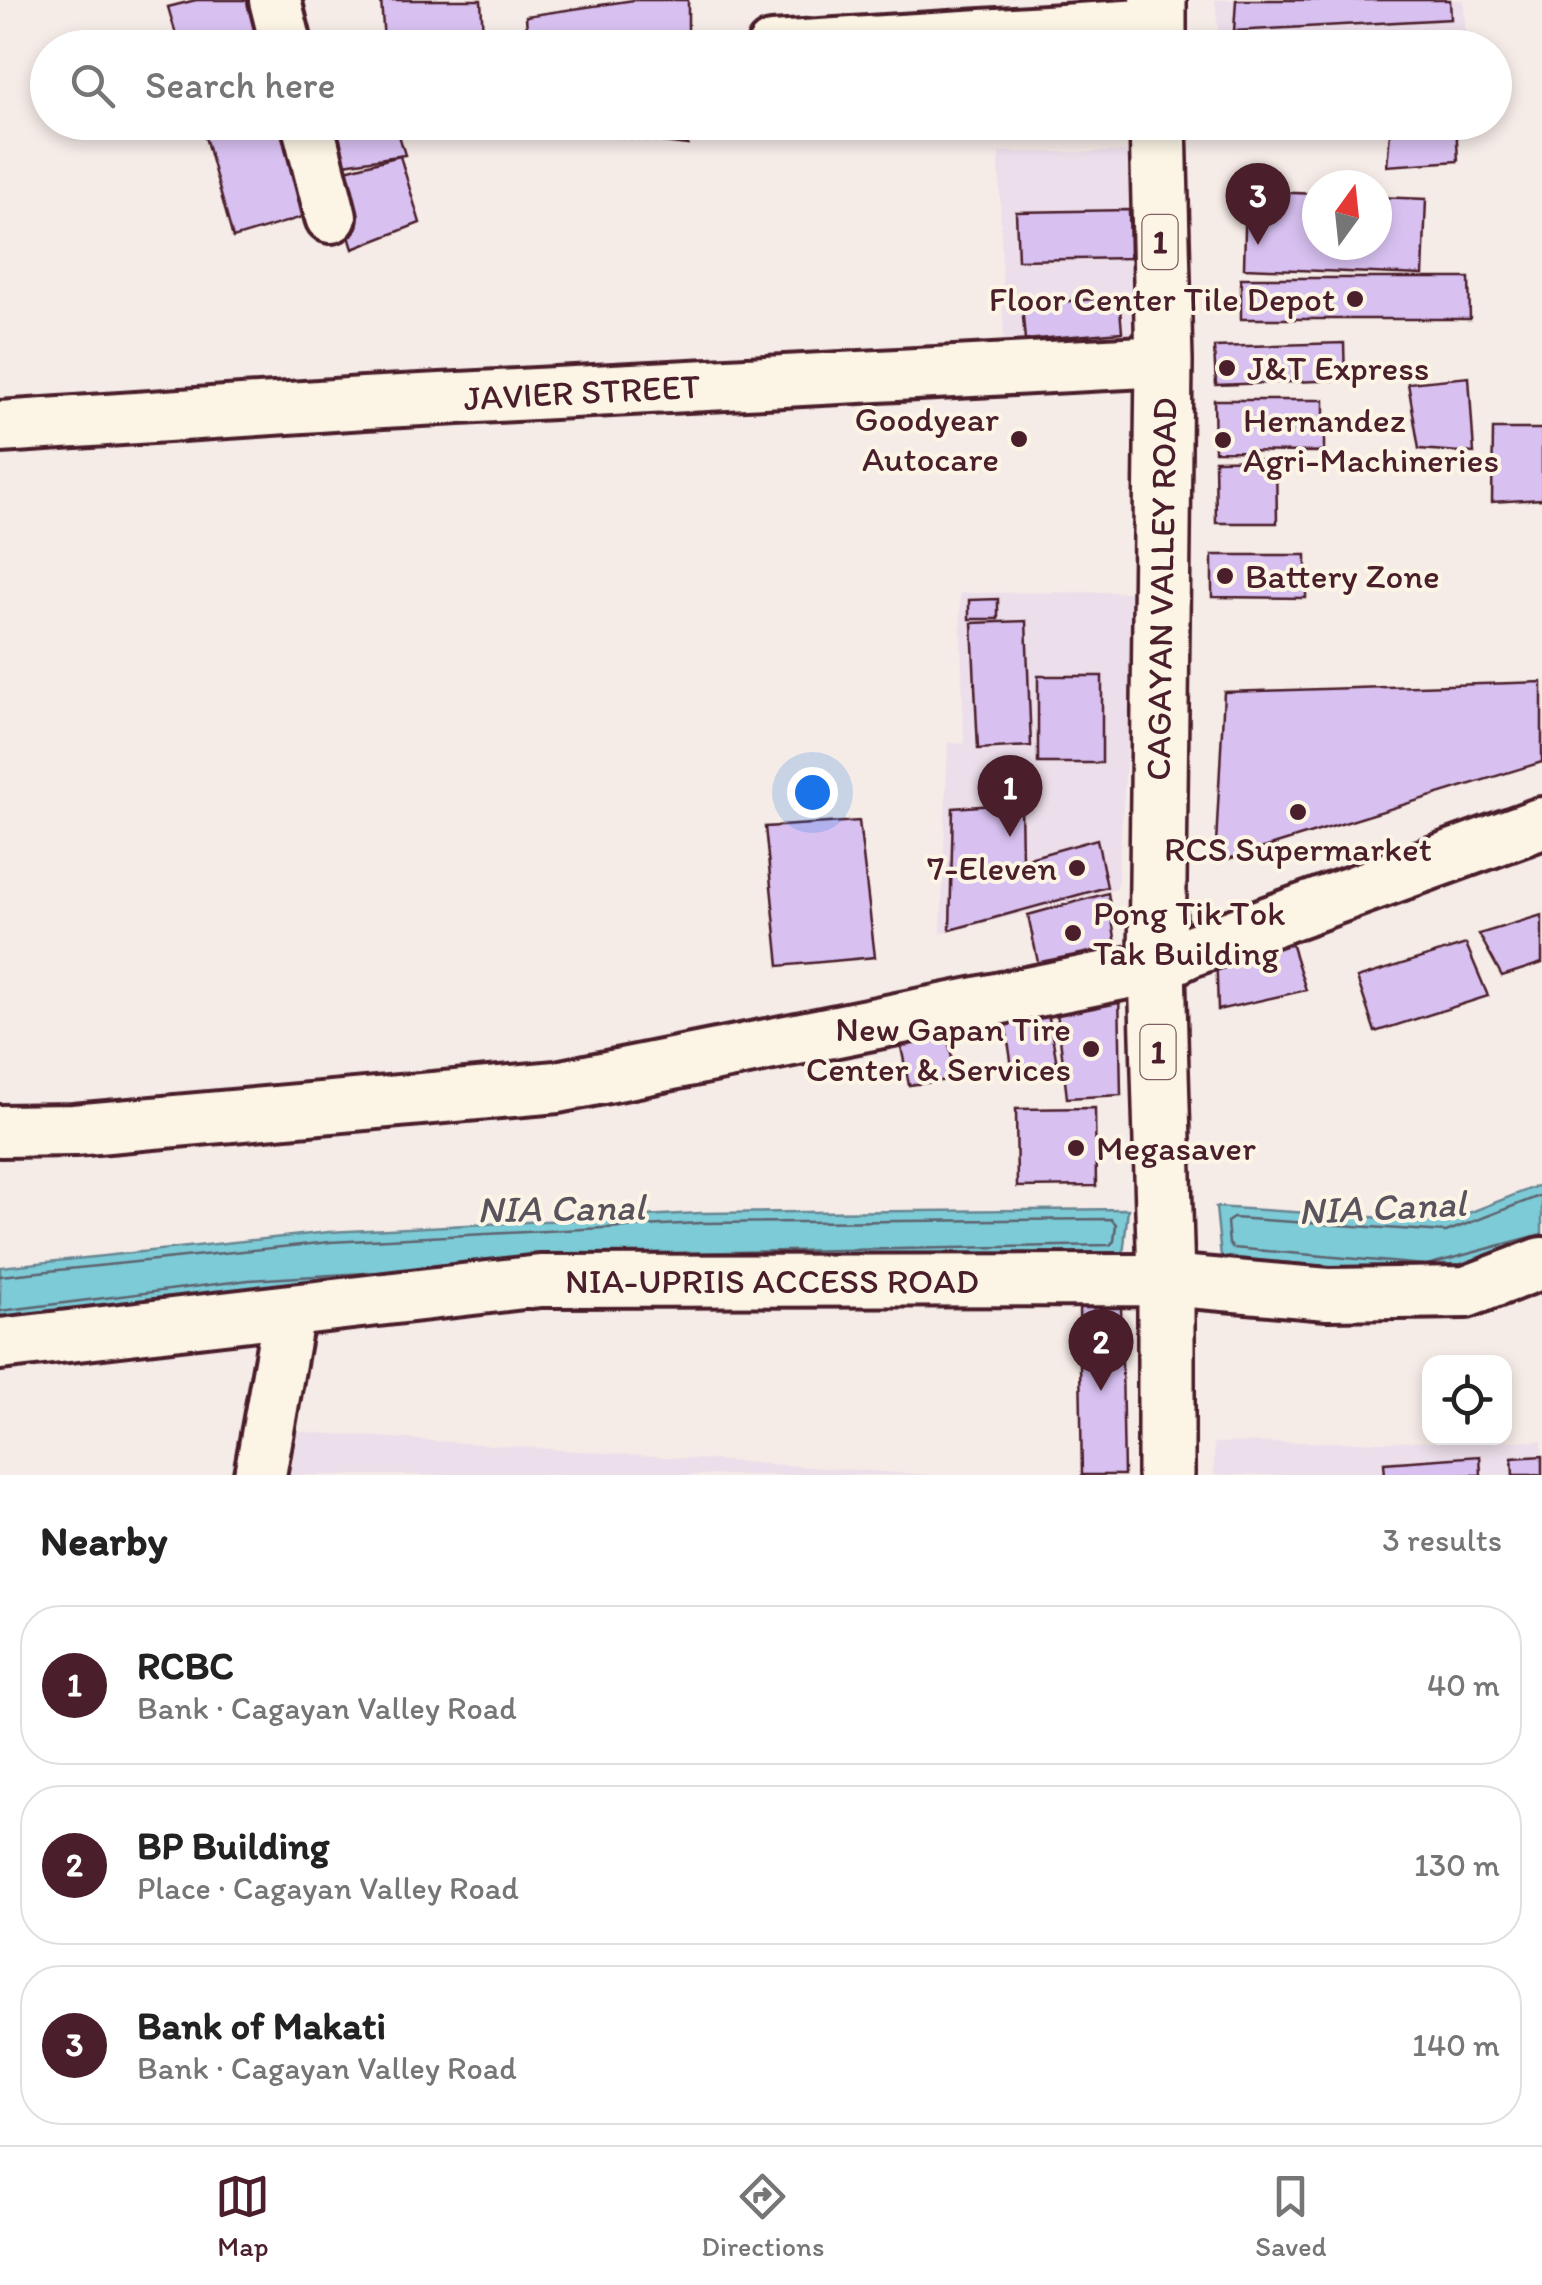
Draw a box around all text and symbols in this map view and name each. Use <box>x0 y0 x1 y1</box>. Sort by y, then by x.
search box <box>30 30 1512 140</box>
icon: search <box>65 58 120 113</box>
text: Search here <box>145 62 336 108</box>
pin: 3 <box>1226 162 1290 245</box>
north arrow <box>1302 170 1392 260</box>
road number: 1 <box>1142 215 1178 269</box>
place label: Floor Center Tile Depot <box>989 278 1335 320</box>
marker: Floor Center Tile Depot <box>1344 288 1366 310</box>
place label: J&T Express <box>1247 347 1429 389</box>
marker: J&T Express <box>1216 357 1238 379</box>
street label: JAVIER STREET <box>463 365 702 419</box>
street label: CAGAYAN VALLEY ROAD <box>1137 397 1185 781</box>
place label: Goodyear Autocare <box>854 398 999 480</box>
place label: Hernandez Agri-Machineries <box>1243 399 1499 481</box>
marker: Goodyear Autocare <box>1008 428 1030 450</box>
marker: Hernandez Agri-Machineries <box>1212 429 1234 451</box>
place label: Battery Zone <box>1245 555 1440 597</box>
marker: Battery Zone <box>1214 565 1236 587</box>
pin: 1 <box>978 754 1042 837</box>
your location <box>787 767 838 818</box>
marker: RCS Supermarket <box>1287 801 1309 823</box>
place label: RCS Supermarket <box>1164 828 1432 870</box>
place label: 7-Eleven <box>927 847 1057 889</box>
marker: 7-Eleven <box>1066 857 1088 879</box>
place label: Pong Tik Tok Tak Building <box>1093 892 1285 974</box>
marker: Pong Tik Tok Tak Building <box>1062 922 1084 944</box>
place label: New Gapan Tire Center & Services <box>806 1008 1071 1090</box>
road number: 1 <box>1140 1025 1176 1079</box>
marker: New Gapan Tire Center & Services <box>1080 1038 1102 1060</box>
place label: Megasaver <box>1096 1127 1256 1169</box>
marker: Megasaver <box>1065 1137 1087 1159</box>
water label: NIA Canal <box>1297 1180 1469 1234</box>
water label: NIA Canal <box>477 1183 648 1232</box>
street label: NIA-UPRIIS ACCESS ROAD <box>565 1260 979 1302</box>
pin: 2 <box>1068 1308 1134 1391</box>
map controls <box>1422 1355 1512 1445</box>
button: locate <box>1422 1355 1512 1445</box>
text: Nearby <box>40 1515 167 1566</box>
text: 3 results <box>1382 1521 1502 1559</box>
text: RCBC <box>137 1643 234 1689</box>
text: 1 <box>67 1666 82 1704</box>
text: 40 m <box>1427 1666 1500 1704</box>
text: Bank · Cagayan Valley Road <box>137 1689 517 1727</box>
text: BP Building <box>137 1823 329 1869</box>
text: 2 <box>66 1846 83 1884</box>
text: 130 m <box>1414 1846 1500 1884</box>
text: Place · Cagayan Valley Road <box>137 1869 519 1907</box>
text: Bank of Makati <box>137 2003 386 2049</box>
text: 3 <box>66 2026 83 2064</box>
text: 140 m <box>1412 2026 1500 2064</box>
text: Bank · Cagayan Valley Road <box>137 2049 517 2087</box>
tab: Map <box>215 2169 270 2263</box>
tab: Directions <box>701 2169 824 2263</box>
tab: Saved <box>1255 2169 1327 2263</box>

